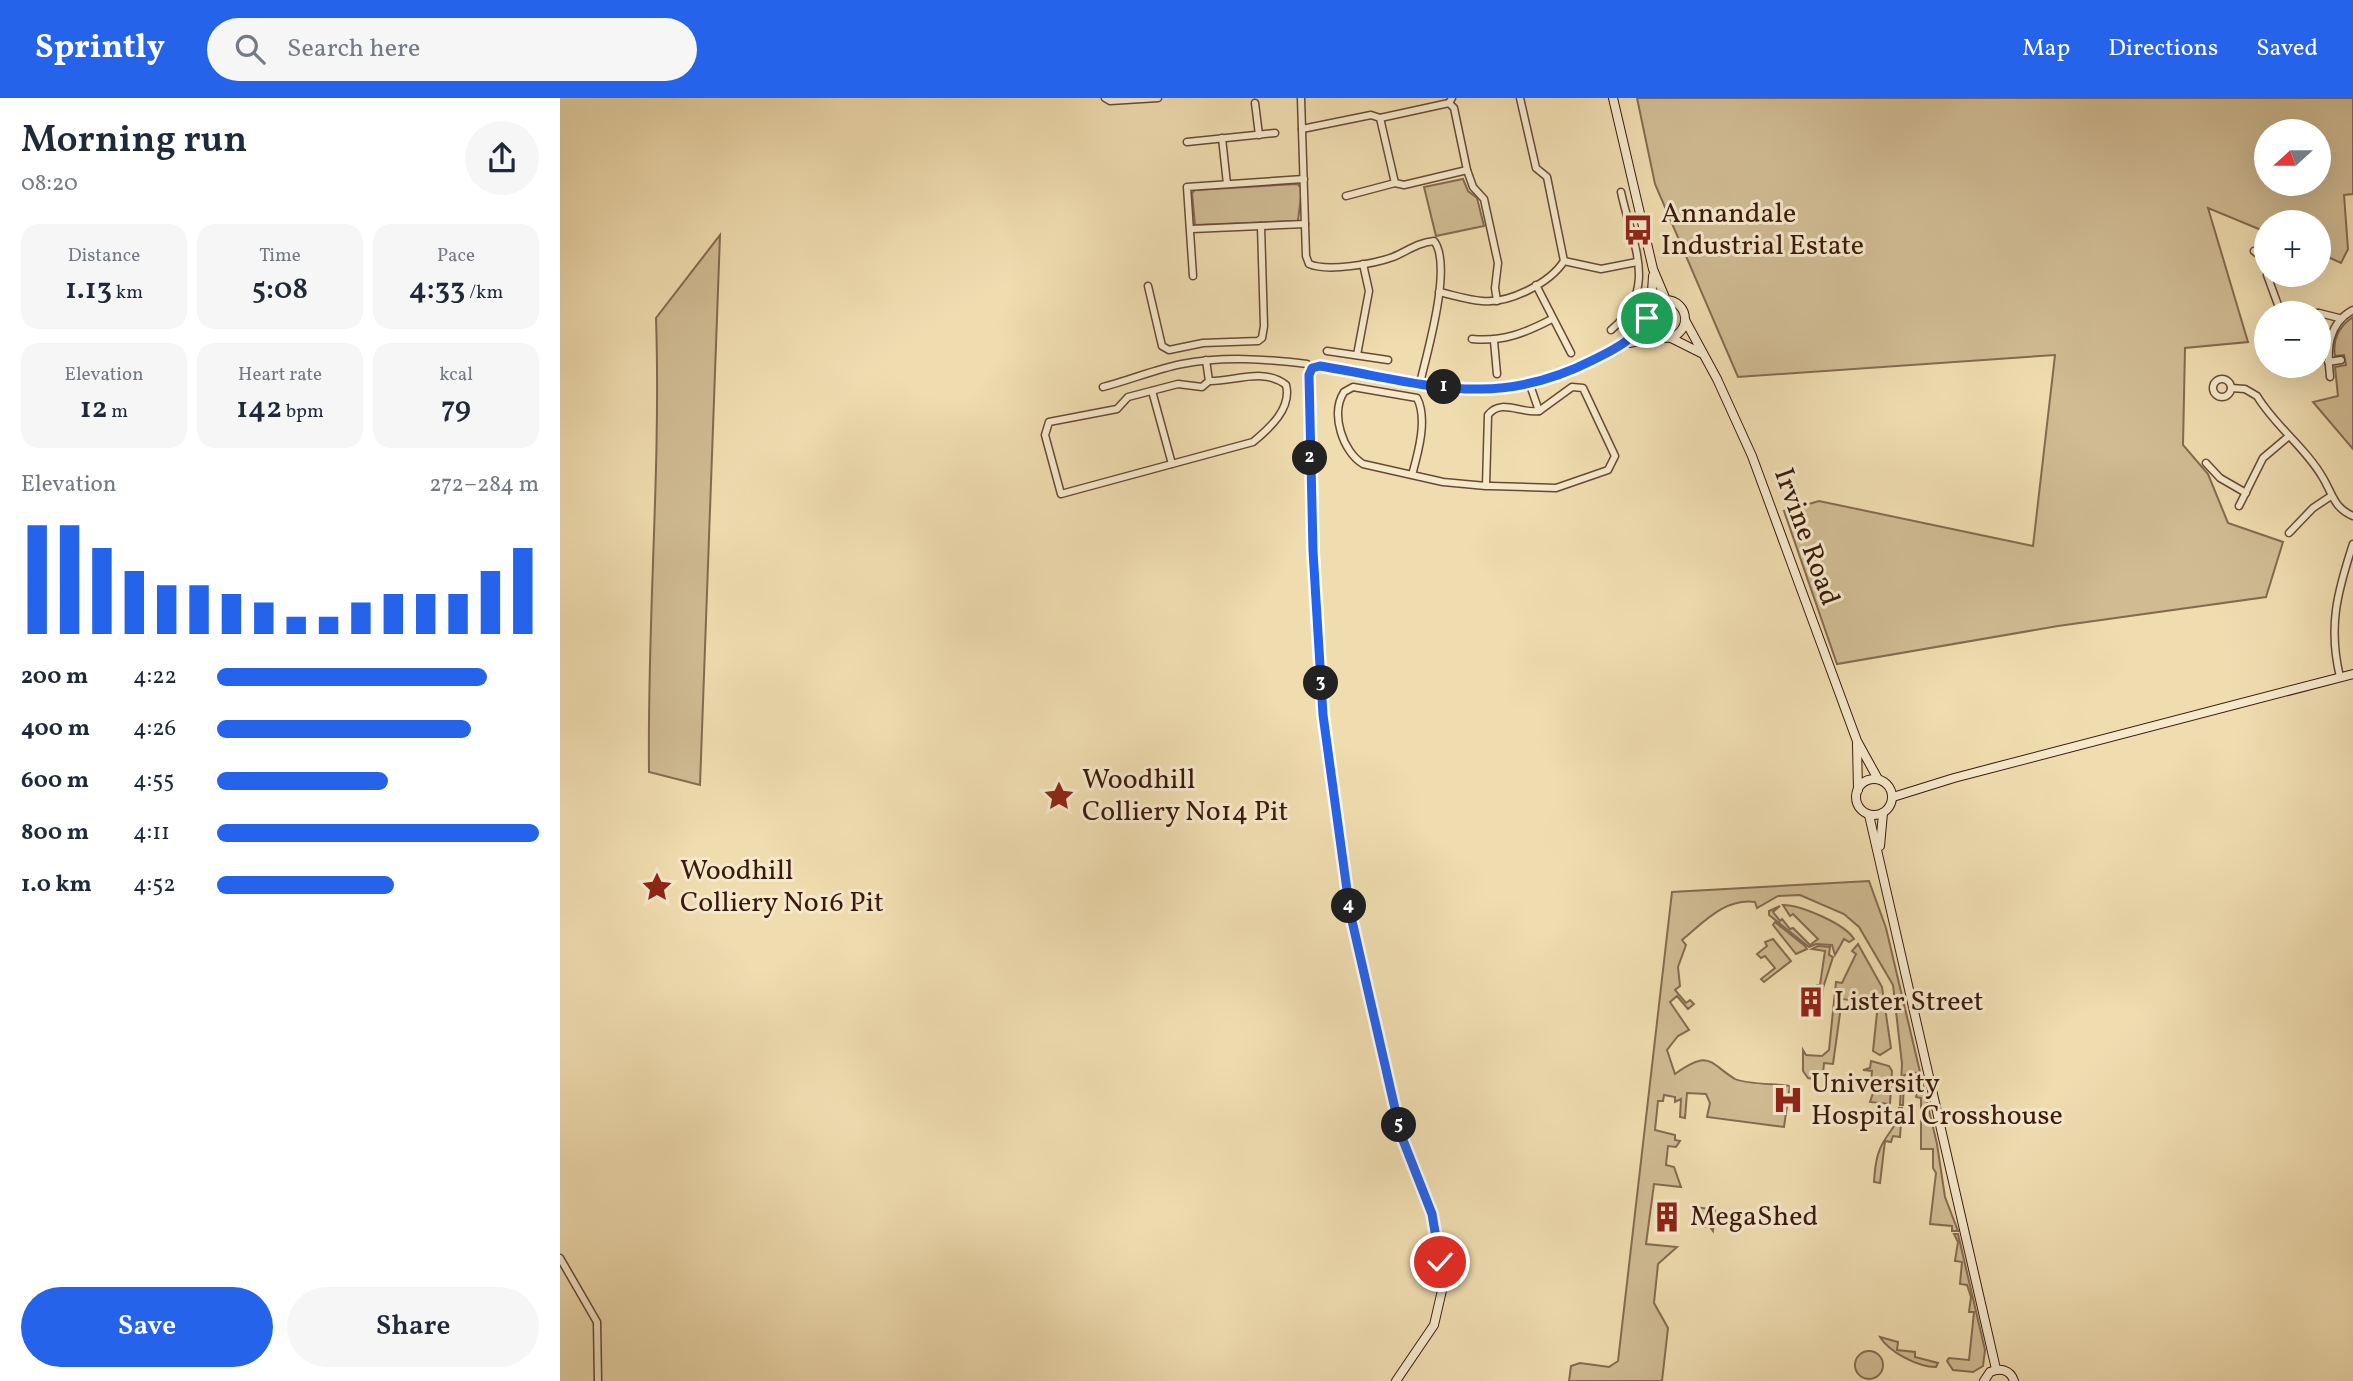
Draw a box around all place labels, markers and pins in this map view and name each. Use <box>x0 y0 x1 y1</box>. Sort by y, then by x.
place label: Annandale Industrial Estate <box>1661 195 1864 266</box>
bus stop icon: Annandale Industrial Estate <box>1621 213 1655 247</box>
pin <box>1617 288 1677 348</box>
pin: 1 <box>1426 370 1462 404</box>
pin: 2 <box>1292 440 1328 476</box>
pin: 3 <box>1304 666 1338 700</box>
place label: Woodhill Colliery No14 Pit <box>1082 761 1288 832</box>
place icon: Woodhill Colliery No14 Pit <box>1042 779 1076 813</box>
place label: Woodhill Colliery No16 Pit <box>680 852 884 923</box>
place icon: Woodhill Colliery No16 Pit <box>640 870 674 904</box>
pin: 4 <box>1332 888 1366 924</box>
place label: Lister Street <box>1834 983 1984 1022</box>
building icon: Lister Street <box>1794 985 1828 1019</box>
place label: University Hospital Crosshouse <box>1811 1065 2063 1136</box>
hospital icon: University Hospital Crosshouse <box>1771 1083 1805 1117</box>
pin: 5 <box>1382 1108 1416 1142</box>
place label: MegaShed <box>1690 1198 1818 1237</box>
building icon: MegaShed <box>1650 1200 1684 1234</box>
pin <box>1410 1232 1470 1292</box>

